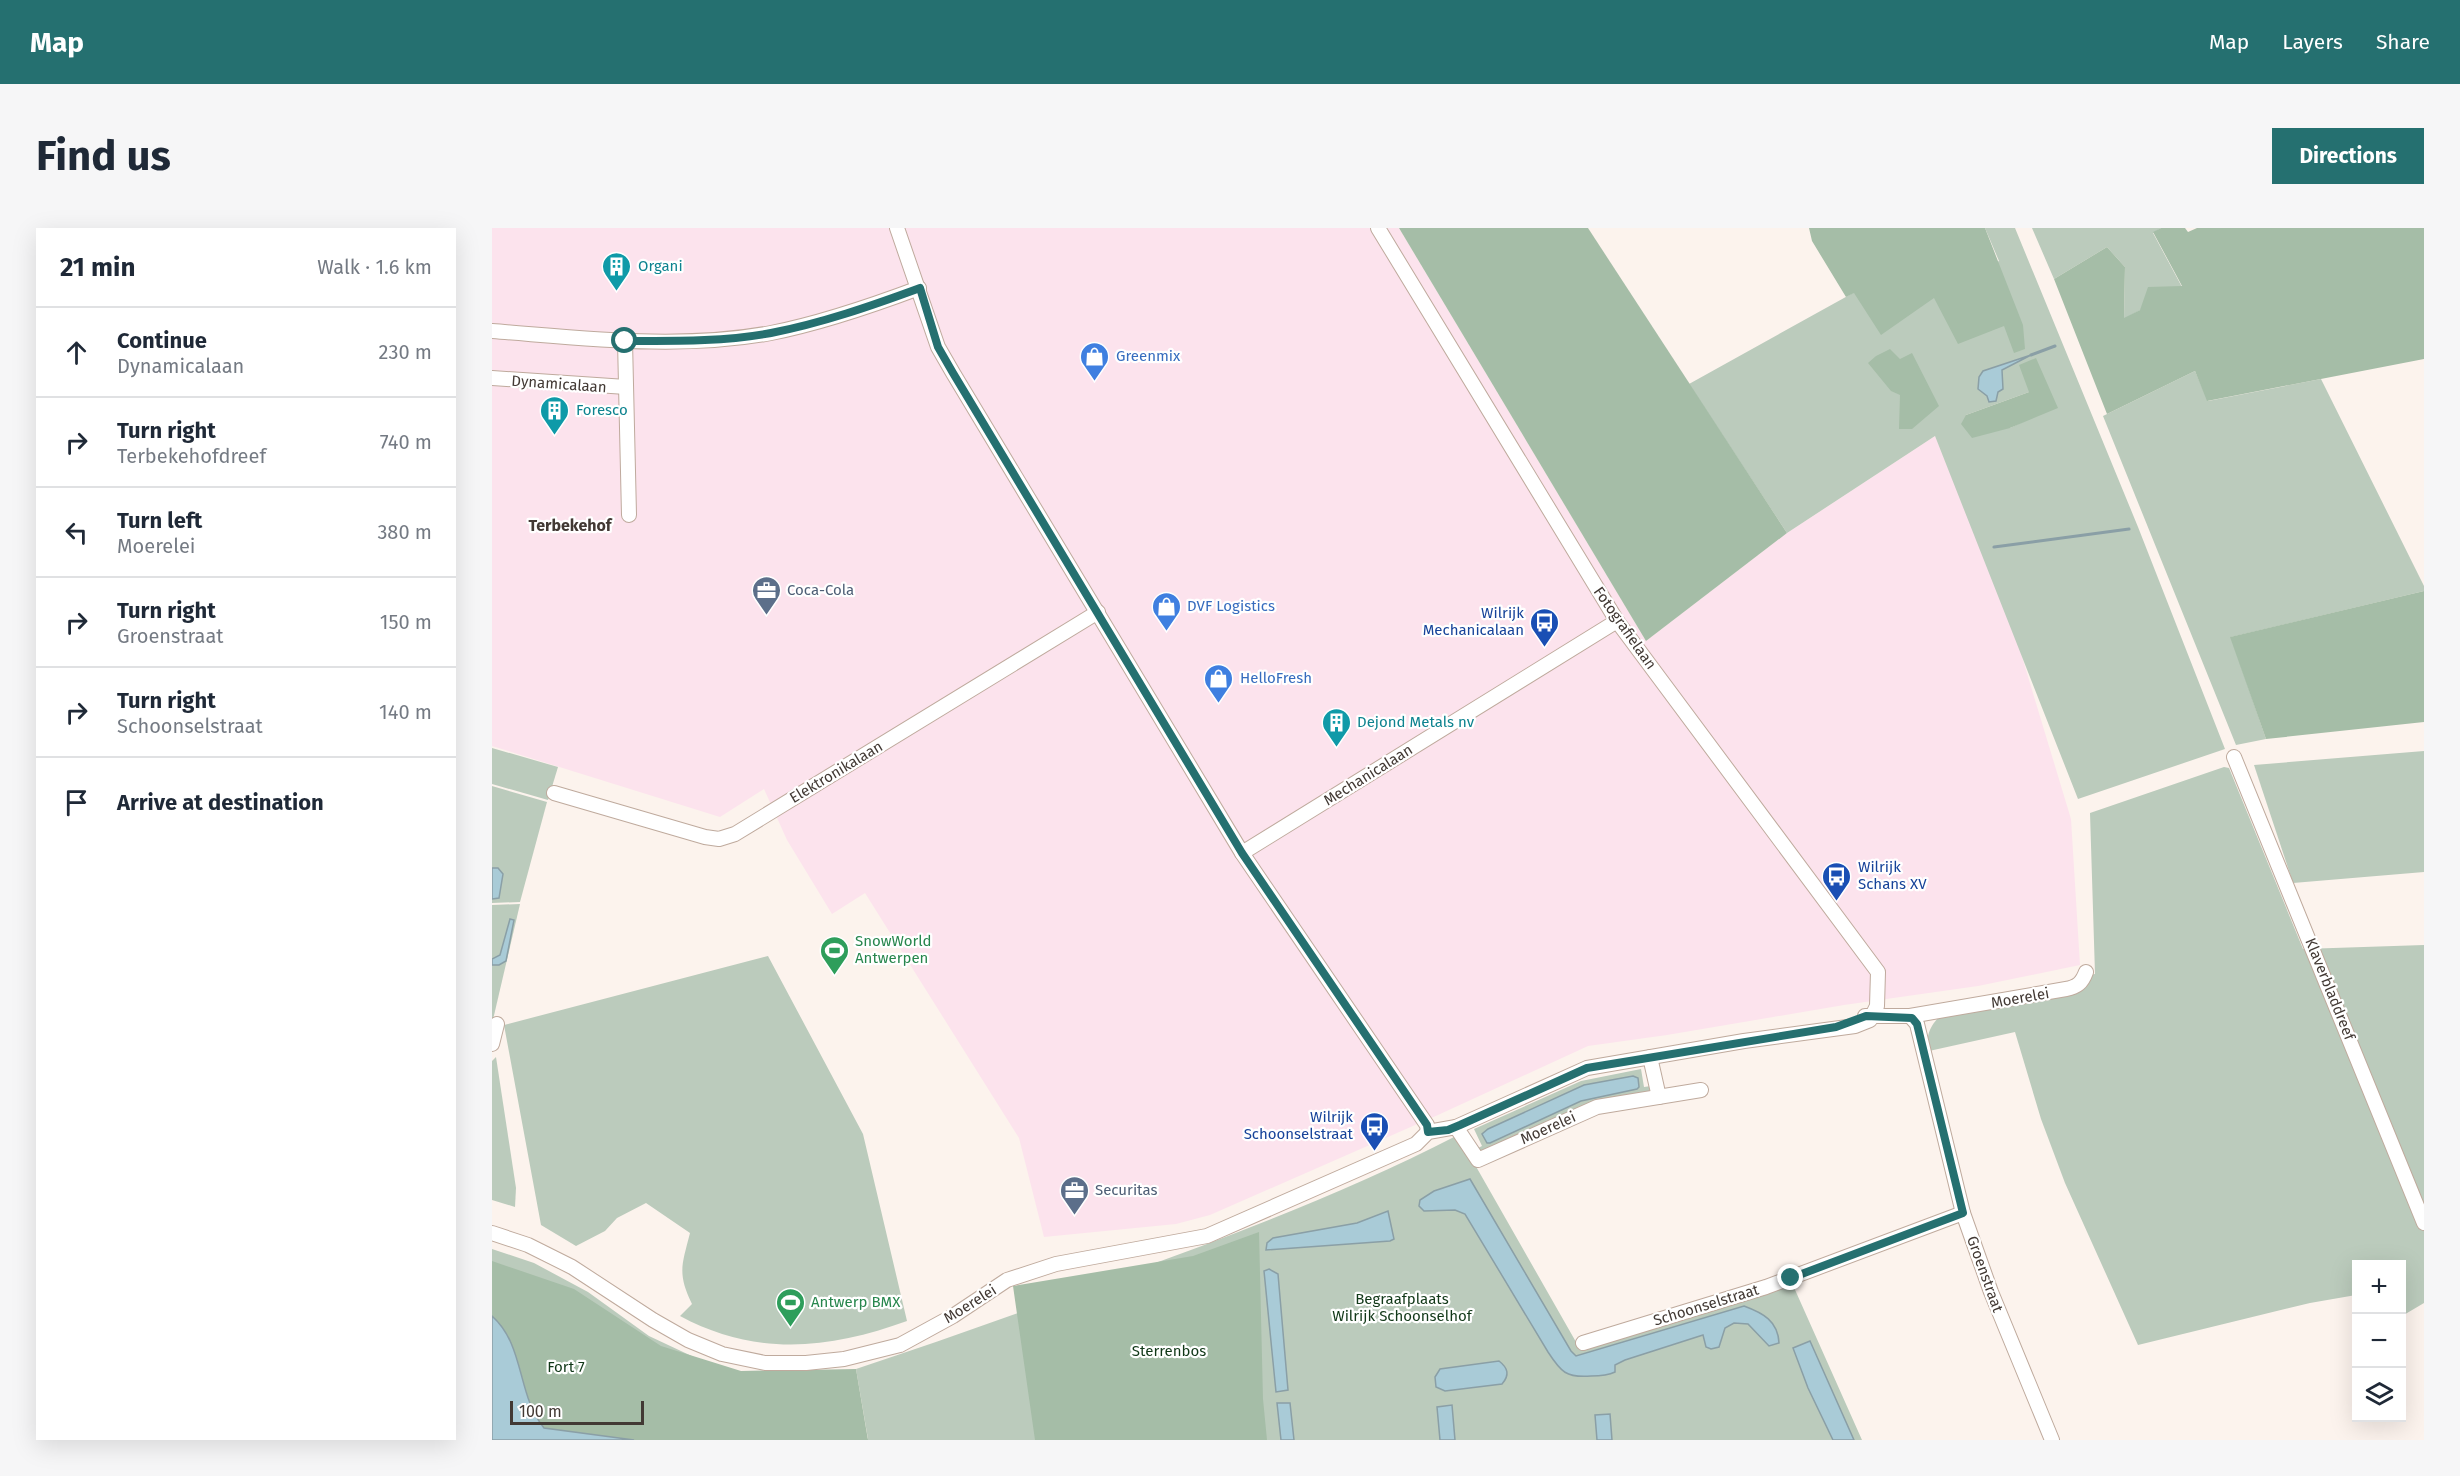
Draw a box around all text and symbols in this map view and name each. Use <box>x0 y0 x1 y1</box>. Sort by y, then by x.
text: Map <box>30 26 84 59</box>
text: Map <box>2209 29 2249 55</box>
text: Layers <box>2282 29 2343 55</box>
text: Share <box>2376 29 2430 55</box>
button: Directions <box>2272 128 2424 184</box>
text: Find us <box>36 131 171 181</box>
building icon: Organi <box>601 250 633 292</box>
text: 21 min <box>60 252 135 283</box>
text: Walk · 1.6 km <box>317 255 432 279</box>
place label: Organi <box>638 257 683 275</box>
text: Continue <box>117 327 207 354</box>
route start <box>611 327 637 353</box>
icon: ahead <box>60 336 93 369</box>
text: 230 m <box>379 340 432 364</box>
shop icon: Greenmix <box>1079 340 1111 382</box>
place label: Greenmix <box>1116 347 1181 365</box>
text: Dynamicalaan <box>117 354 244 378</box>
street label: Dynamicalaan <box>511 372 607 396</box>
building icon: Foresco <box>539 394 571 436</box>
place label: Foresco <box>576 401 628 419</box>
text: Turn right <box>117 417 216 444</box>
icon: right <box>60 426 93 459</box>
text: 740 m <box>380 430 432 454</box>
text: Terbekehofdreef <box>117 444 266 468</box>
text: Turn left <box>117 507 202 534</box>
icon: left <box>60 516 93 549</box>
district label: Terbekehof <box>528 516 613 535</box>
text: 380 m <box>377 520 432 544</box>
text: Moerelei <box>117 534 195 558</box>
office icon: Coca-Cola <box>750 574 782 616</box>
place label: Coca-Cola <box>787 581 854 599</box>
street label: Fotografielaan <box>1590 583 1660 673</box>
shop icon: DVF Logistics <box>1150 590 1182 632</box>
text: Turn right <box>117 597 216 624</box>
place label: DVF Logistics <box>1187 597 1275 615</box>
place label: Wilrijk Mechanicalaan <box>1423 604 1524 639</box>
icon: right <box>60 606 93 639</box>
bus stop icon: Wilrijk Mechanicalaan <box>1529 606 1561 648</box>
text: 150 m <box>380 610 432 634</box>
text: Groenstraat <box>117 624 224 648</box>
shop icon: HelloFresh <box>1203 662 1235 704</box>
place label: HelloFresh <box>1240 669 1312 687</box>
text: Turn right <box>117 687 216 714</box>
icon: right <box>60 696 93 729</box>
text: 140 m <box>379 700 432 724</box>
building icon: Dejond Metals nv <box>1320 706 1352 748</box>
place label: Dejond Metals nv <box>1357 713 1475 731</box>
text: Schoonselstraat <box>117 714 263 738</box>
street label: Elektronikalaan <box>786 737 886 807</box>
street label: Mechanicalaan <box>1320 741 1416 809</box>
icon: arrive <box>60 786 93 819</box>
text: Arrive at destination <box>117 789 324 816</box>
place label: Wilrijk Schans XV <box>1858 858 1927 893</box>
bus stop icon: Wilrijk Schans XV <box>1821 860 1853 902</box>
place label: SnowWorld Antwerpen <box>855 932 932 967</box>
sports icon: SnowWorld Antwerpen <box>818 934 850 976</box>
street label: Klaverbladdreef <box>2301 935 2359 1044</box>
street label: Moerelei <box>1989 984 2051 1012</box>
place label: Wilrijk Schoonselstraat <box>1244 1108 1354 1143</box>
street label: Moerelei <box>1517 1108 1579 1148</box>
bus stop icon: Wilrijk Schoonselstraat <box>1358 1110 1390 1152</box>
office icon: Securitas <box>1058 1174 1090 1216</box>
place label: Securitas <box>1095 1181 1157 1199</box>
street label: Groenstraat <box>1963 1233 2007 1315</box>
map controls <box>2352 1260 2406 1422</box>
button: + <box>2352 1260 2406 1314</box>
route end <box>1777 1264 1803 1290</box>
street label: Schoonselstraat <box>1651 1280 1761 1330</box>
street label: Moerelei <box>940 1281 1000 1327</box>
sports icon: Antwerp BMX <box>774 1286 806 1328</box>
park label: Begraafplaats Wilrijk Schoonselhof <box>1332 1290 1473 1325</box>
place label: Antwerp BMX <box>811 1293 901 1311</box>
button: − <box>2352 1314 2406 1368</box>
park label: Sterrenbos <box>1132 1342 1206 1360</box>
park label: Fort 7 <box>547 1358 585 1376</box>
button: layers <box>2352 1368 2406 1422</box>
scale bar <box>510 1398 644 1426</box>
text: 100 m <box>519 1402 562 1421</box>

